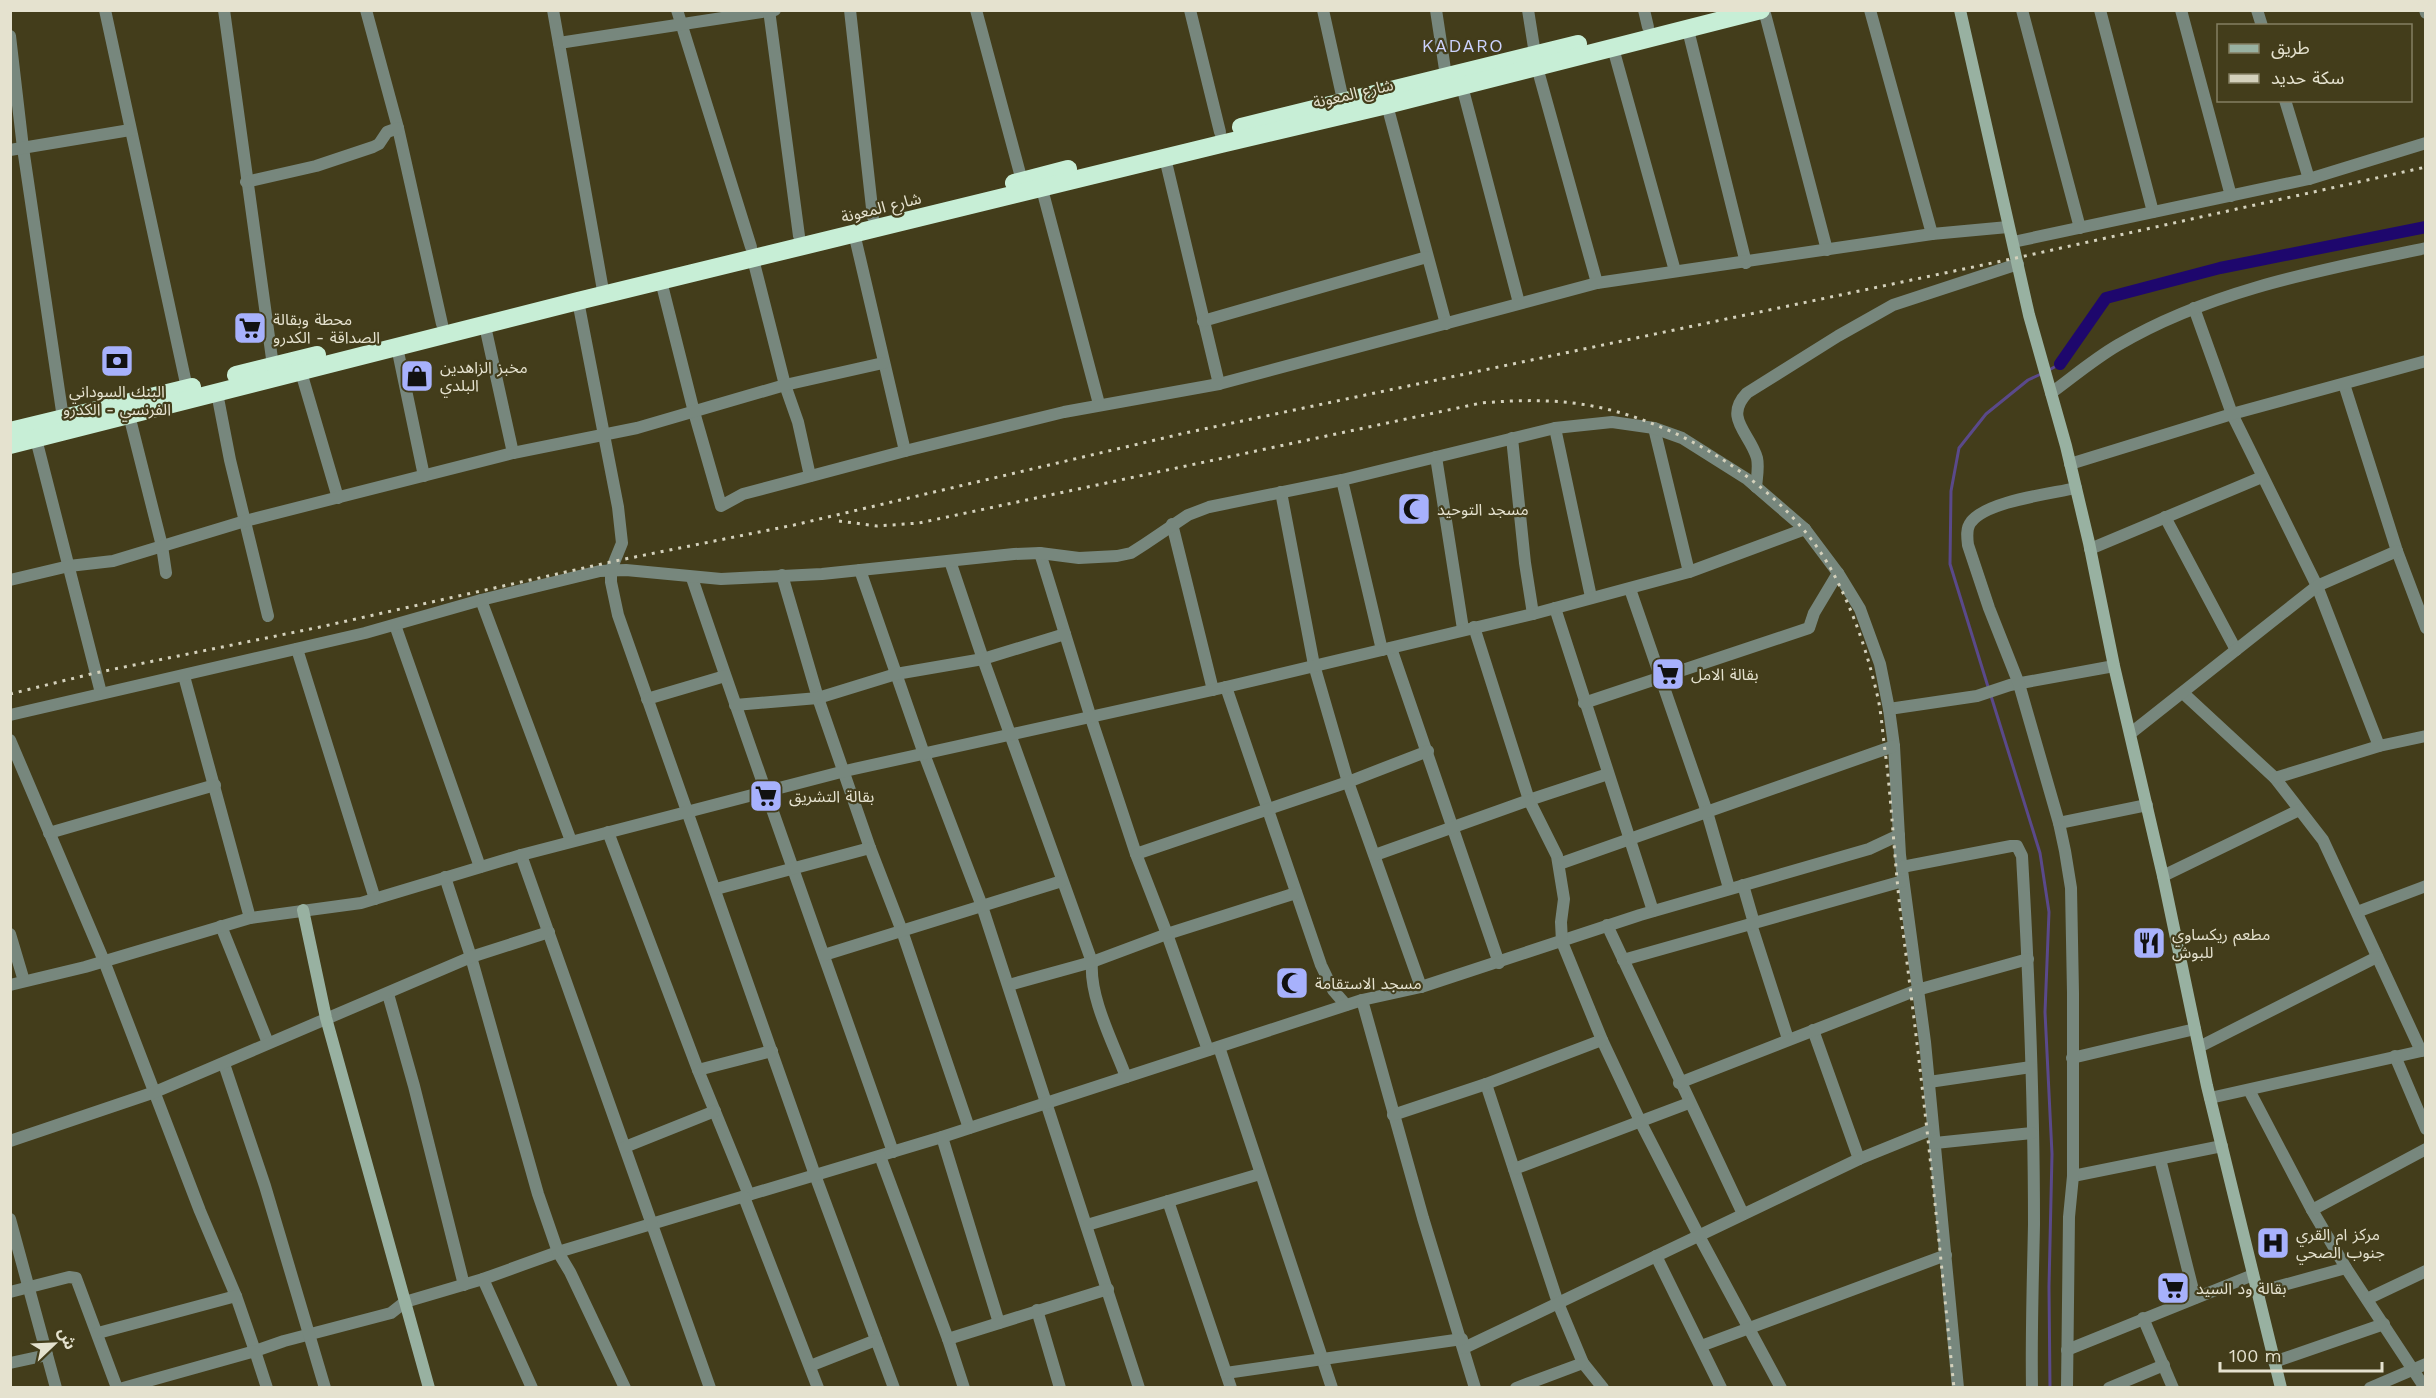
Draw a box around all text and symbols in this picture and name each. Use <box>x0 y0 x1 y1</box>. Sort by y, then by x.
legend <box>2217 24 2412 102</box>
district label: KADARO <box>1422 35 1504 56</box>
text: طريق <box>2271 37 2310 59</box>
text: سكة حديد <box>2271 67 2344 88</box>
street label: شارع المعونة <box>1311 75 1396 115</box>
street label: شارع المعونة <box>839 188 924 230</box>
supermarket icon: محطة وبقالة الصداقة - الكدرو <box>232 310 268 346</box>
place label: محطة وبقالة الصداقة - الكدرو <box>273 310 380 347</box>
bank icon: البنك السوداني الفرنسي - الكدرو <box>99 343 135 379</box>
shop icon: مخبز الزاهدين البلدي <box>399 358 435 394</box>
place label: مخبز الزاهدين البلدي <box>440 358 528 398</box>
place label: البنك السوداني الفرنسي - الكدرو <box>63 382 171 422</box>
mosque icon: مسجد التوحيد <box>1396 491 1432 527</box>
place label: مسجد التوحيد <box>1437 500 1529 519</box>
supermarket icon: بقالة الامل <box>1650 656 1686 692</box>
place label: بقالة الامل <box>1691 665 1758 684</box>
supermarket icon: بقالة التشريق <box>748 778 784 814</box>
place label: بقالة التشريق <box>789 787 874 807</box>
restaurant icon: مطعم ريكساوي للبوش <box>2131 925 2167 961</box>
place label: مطعم ريكساوي للبوش <box>2172 925 2270 962</box>
mosque icon: مسجد الاستقامة <box>1274 965 1310 1001</box>
place label: مسجد الاستقامة <box>1315 974 1422 993</box>
hospital icon: مركز ام القري جنوب الصحي <box>2255 1225 2291 1261</box>
place label: مركز ام القري جنوب الصحي <box>2296 1225 2385 1265</box>
supermarket icon: بقالة ود السيد <box>2155 1270 2191 1306</box>
place label: بقالة ود السيد <box>2196 1279 2287 1298</box>
north arrow <box>24 1314 84 1374</box>
text: ش <box>54 1325 80 1352</box>
scale bar <box>2220 1335 2382 1373</box>
text: 100 m <box>2229 1345 2282 1366</box>

